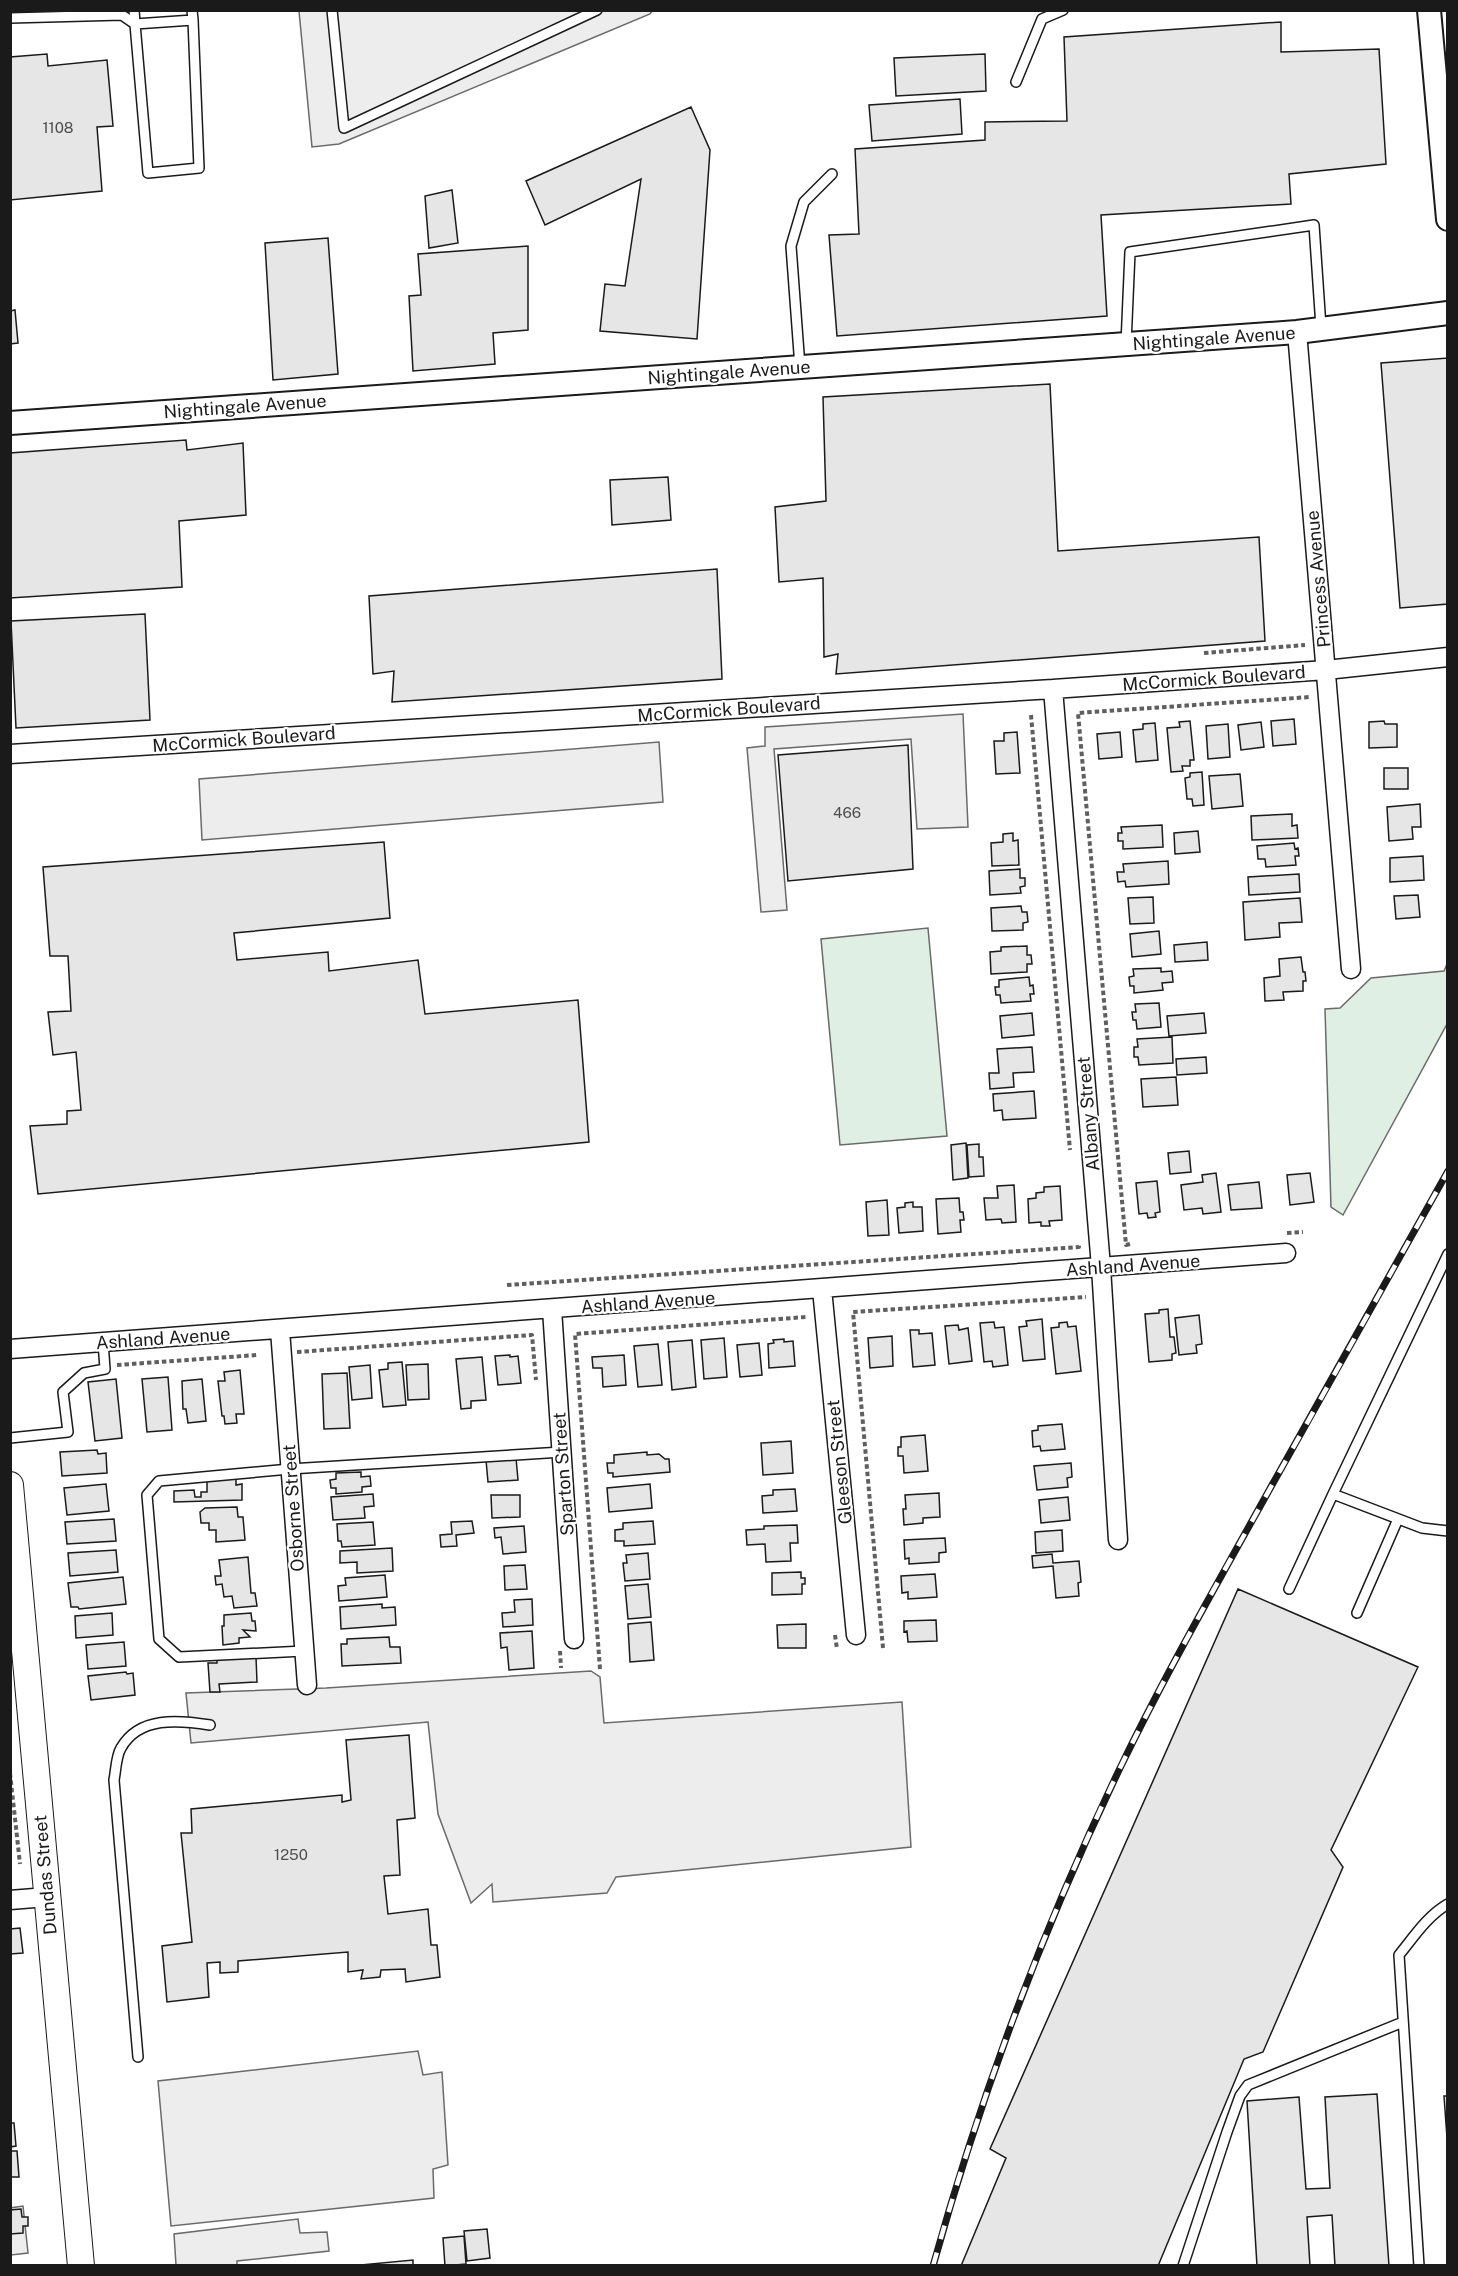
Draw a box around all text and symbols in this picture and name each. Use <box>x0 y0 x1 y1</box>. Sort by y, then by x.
house number: 1108 <box>42 119 74 136</box>
street label: Nightingale Avenue <box>1132 322 1296 354</box>
street label: Nightingale Avenue <box>647 356 811 388</box>
street label: Nightingale Avenue <box>163 390 327 422</box>
street label: Princess Avenue <box>1302 510 1334 648</box>
street label: McCormick Boulevard <box>1122 661 1306 695</box>
street label: McCormick Boulevard <box>637 692 821 726</box>
street label: McCormick Boulevard <box>152 722 336 756</box>
house number: 466 <box>833 804 861 821</box>
street label: Albany Street <box>1073 1056 1103 1172</box>
street label: Ashland Avenue <box>1065 1250 1201 1280</box>
street label: Ashland Avenue <box>580 1287 716 1317</box>
street label: Ashland Avenue <box>95 1323 231 1353</box>
street label: Gleeson Street <box>822 1399 856 1525</box>
street label: Sparton Street <box>548 1412 578 1536</box>
street label: Osborne Street <box>278 1444 308 1572</box>
street label: Dundas Street <box>29 1814 61 1936</box>
house number: 1250 <box>274 1846 308 1863</box>

